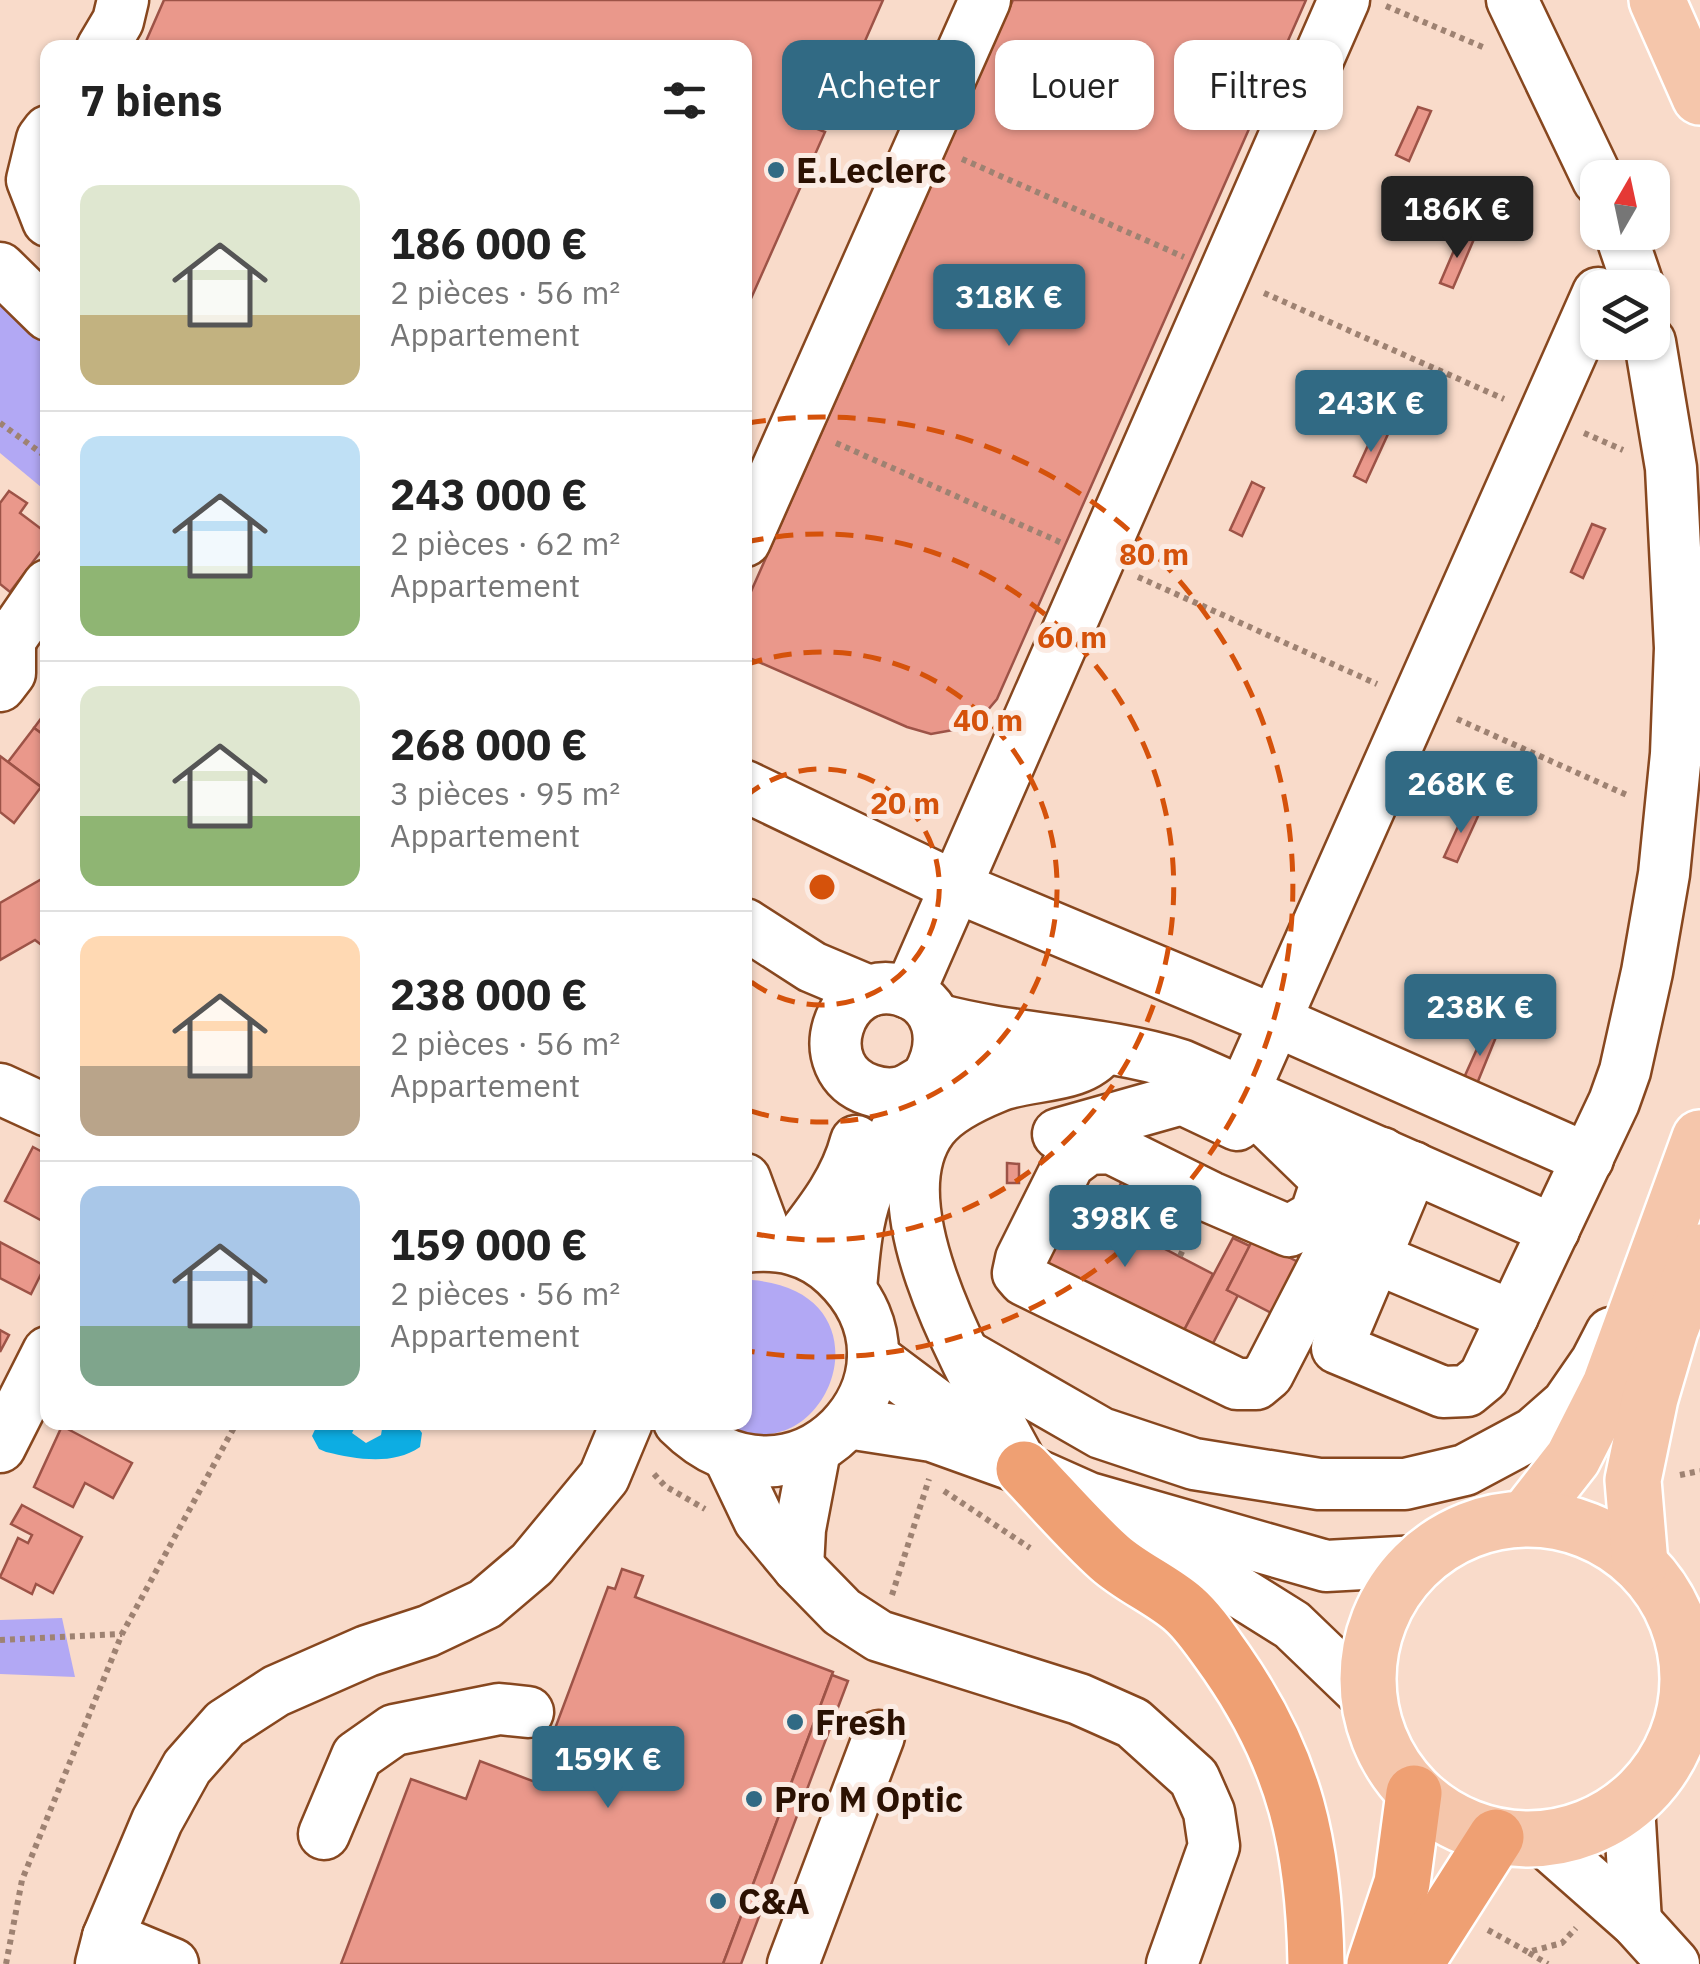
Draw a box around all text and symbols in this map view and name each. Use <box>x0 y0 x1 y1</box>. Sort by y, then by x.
chip: Acheter <box>782 40 975 130</box>
chip: Louer <box>995 40 1154 130</box>
chip: Filtres <box>1174 40 1343 130</box>
text: 7 biens <box>80 73 222 128</box>
icon: filters <box>657 73 712 128</box>
place label: E.Leclerc <box>796 147 946 193</box>
marker: E.Leclerc <box>765 159 787 181</box>
north arrow <box>1580 160 1670 250</box>
map controls <box>1580 160 1670 360</box>
pin: 186K € <box>1376 176 1538 261</box>
text: 186K € <box>1403 187 1511 229</box>
text: 186 000 € <box>390 216 587 271</box>
icon: home <box>160 225 280 345</box>
pin: 318K € <box>928 264 1090 349</box>
button: layers <box>1580 270 1670 360</box>
text: 2 pièces · 56 m² <box>390 271 620 313</box>
text: 318K € <box>955 275 1063 317</box>
text: Appartement <box>390 313 580 355</box>
pin: 243K € <box>1290 370 1452 455</box>
text: 243K € <box>1317 381 1425 423</box>
text: 243 000 € <box>390 467 587 522</box>
icon: home <box>160 476 280 596</box>
text: 2 pièces · 62 m² <box>390 522 620 564</box>
text: 80 m <box>1119 534 1189 573</box>
text: Appartement <box>390 564 580 606</box>
text: 60 m <box>1037 617 1107 656</box>
text: 40 m <box>953 700 1023 739</box>
text: 268 000 € <box>390 717 587 772</box>
icon: home <box>160 726 280 846</box>
pin: 268K € <box>1380 751 1542 836</box>
text: 268K € <box>1407 762 1515 804</box>
text: 3 pièces · 95 m² <box>390 772 620 814</box>
text: 20 m <box>870 783 940 822</box>
text: Appartement <box>390 814 580 856</box>
centre of rings <box>804 869 840 905</box>
text: 238 000 € <box>390 967 587 1022</box>
pin: 238K € <box>1399 974 1561 1059</box>
icon: home <box>160 976 280 1096</box>
text: 238K € <box>1426 985 1534 1027</box>
text: 2 pièces · 56 m² <box>390 1022 620 1064</box>
text: Appartement <box>390 1064 580 1106</box>
pin: 398K € <box>1044 1185 1206 1270</box>
text: 398K € <box>1071 1196 1179 1238</box>
text: 159 000 € <box>390 1217 587 1272</box>
icon: home <box>160 1226 280 1346</box>
text: 2 pièces · 56 m² <box>390 1272 620 1314</box>
text: Appartement <box>390 1314 580 1356</box>
place label: Fresh <box>815 1699 907 1745</box>
marker: Fresh <box>784 1711 806 1733</box>
pin: 159K € <box>527 1726 689 1811</box>
text: 159K € <box>554 1737 662 1779</box>
place label: Pro M Optic <box>774 1776 963 1822</box>
marker: Pro M Optic <box>743 1788 765 1810</box>
place label: C&A <box>738 1878 810 1924</box>
marker: C&A <box>707 1890 729 1912</box>

